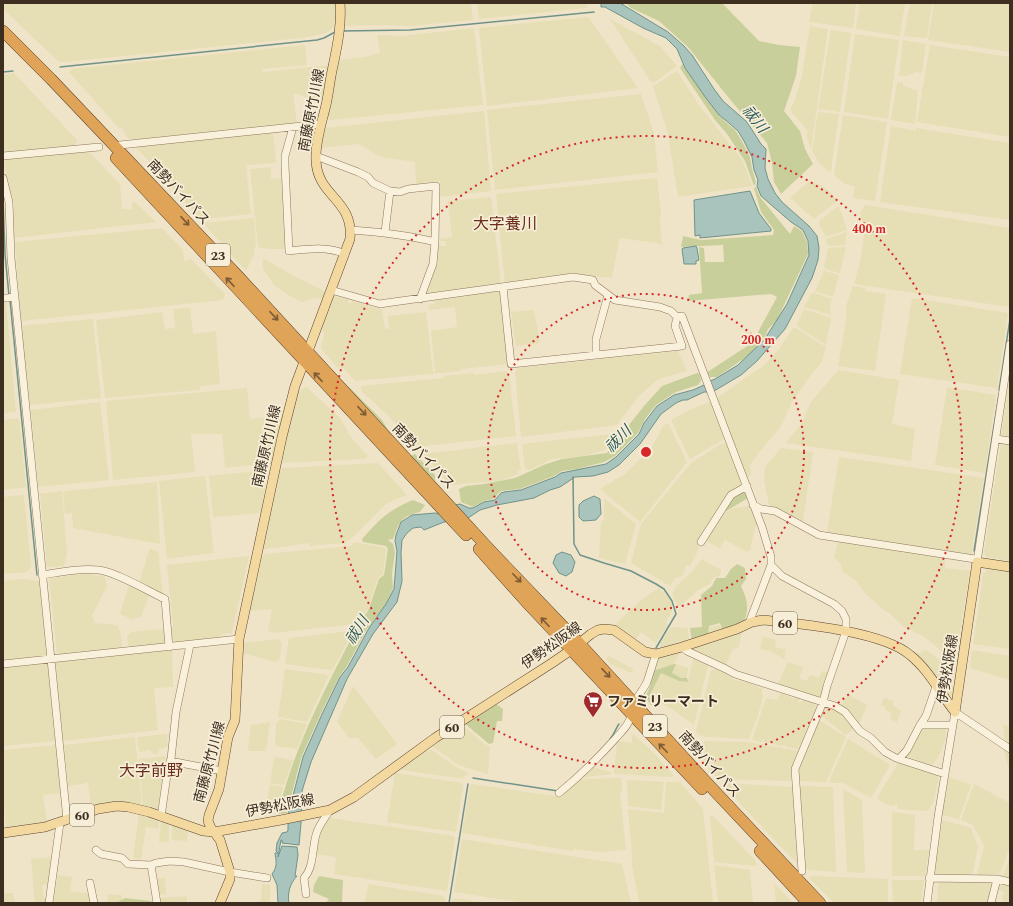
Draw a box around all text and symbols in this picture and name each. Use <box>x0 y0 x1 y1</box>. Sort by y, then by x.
street label: 南藤原竹川線 <box>293 67 330 153</box>
water label: 祓川 <box>736 100 774 140</box>
street label: 南勢バイパス <box>142 155 215 230</box>
district label: 大字養川 <box>473 212 537 236</box>
one-way arrow <box>180 216 190 226</box>
text: 400 m <box>852 220 886 239</box>
road number: 23 <box>206 244 230 266</box>
one-way arrow <box>225 276 234 287</box>
one-way arrow <box>269 311 279 321</box>
text: 200 m <box>741 331 775 350</box>
one-way arrow <box>313 372 323 382</box>
street label: 南藤原竹川線 <box>247 403 286 489</box>
one-way arrow <box>357 406 366 416</box>
street label: 南勢バイパス <box>387 419 460 494</box>
water label: 祓川 <box>600 419 639 458</box>
centre of rings <box>639 445 653 459</box>
one-way arrow <box>513 573 522 583</box>
water label: 祓川 <box>340 610 376 649</box>
road number: 60 <box>773 612 797 634</box>
street label: 伊勢松阪線 <box>517 617 586 674</box>
one-way arrow <box>541 617 550 627</box>
street label: 伊勢松阪線 <box>932 633 963 705</box>
one-way arrow <box>602 668 611 678</box>
supermarket icon: ファミリーマート <box>582 690 604 718</box>
place label: ファミリーマート <box>607 691 719 712</box>
road number: 23 <box>643 715 667 737</box>
road number: 60 <box>440 716 464 738</box>
street label: 南藤原竹川線 <box>188 719 230 805</box>
street label: 南勢バイパス <box>674 726 745 802</box>
one-way arrow <box>658 743 668 753</box>
district label: 大字前野 <box>119 759 183 783</box>
street label: 伊勢松阪線 <box>244 789 316 822</box>
road number: 60 <box>70 804 94 826</box>

